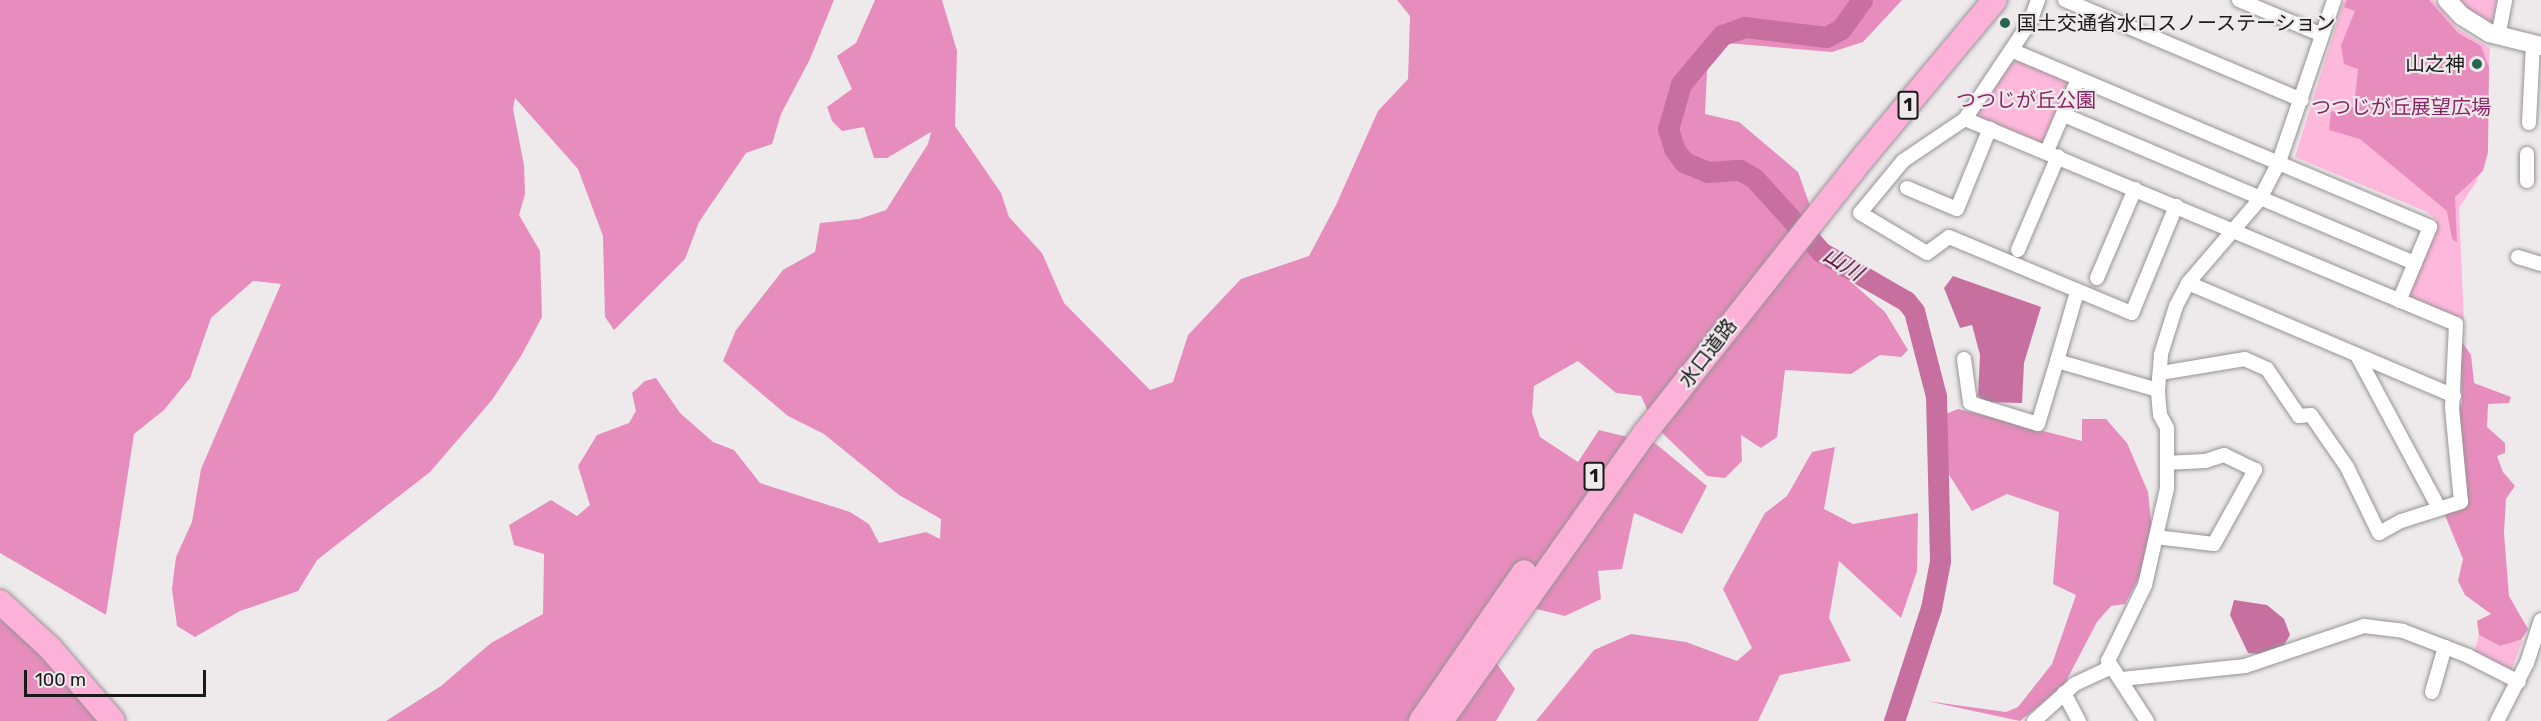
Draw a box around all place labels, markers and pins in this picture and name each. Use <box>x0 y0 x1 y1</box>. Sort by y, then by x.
place label: 国土交通省水口スノーステーション <box>2017 11 2337 35</box>
marker: 国土交通省水口スノーステーション <box>1998 16 2012 30</box>
place label: 山之神 <box>2405 52 2465 76</box>
marker: 山之神 <box>2470 57 2484 71</box>

